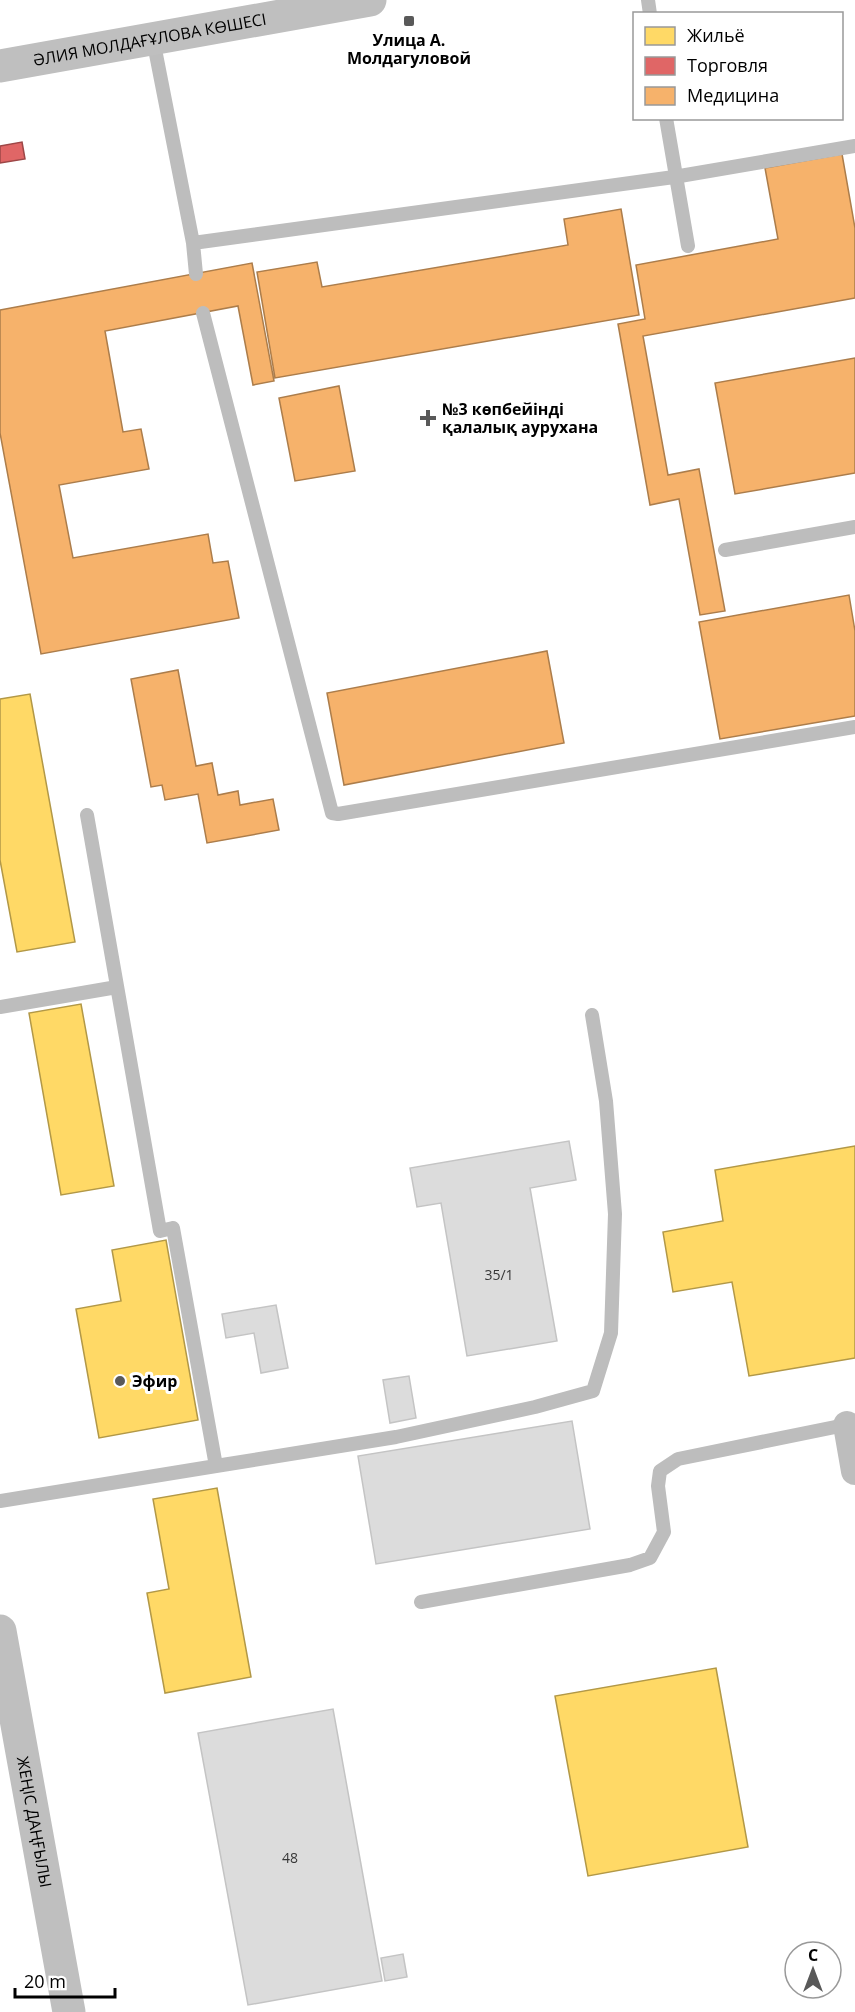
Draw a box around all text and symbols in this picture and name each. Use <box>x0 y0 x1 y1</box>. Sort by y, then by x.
street label: ӘЛИЯ МОЛДАҒҰЛОВА КӨШЕСІ <box>31 8 268 71</box>
legend <box>633 12 843 120</box>
marker: Улица А. Молдагуловой <box>402 14 416 28</box>
text: Жильё <box>687 23 745 47</box>
place label: Улица А. Молдагуловой <box>347 29 471 69</box>
text: Торговля <box>687 53 768 77</box>
text: Медицина <box>687 83 779 107</box>
place label: №3 көпбейінді қалалық аурухана <box>442 398 598 438</box>
marker: №3 көпбейінді қалалық аурухана <box>419 409 437 427</box>
house number: 35/1 <box>484 1265 514 1284</box>
place label: Эфир <box>132 1370 177 1392</box>
marker: Эфир <box>113 1374 127 1388</box>
street label: ЖЕҢІС ДАҢҒЫЛЫ <box>12 1755 57 1889</box>
house number: 48 <box>282 1848 298 1867</box>
north arrow <box>783 1940 843 2000</box>
text: С <box>808 1944 818 1966</box>
scale bar <box>15 1961 116 1999</box>
text: 20 m <box>24 1969 66 1993</box>

